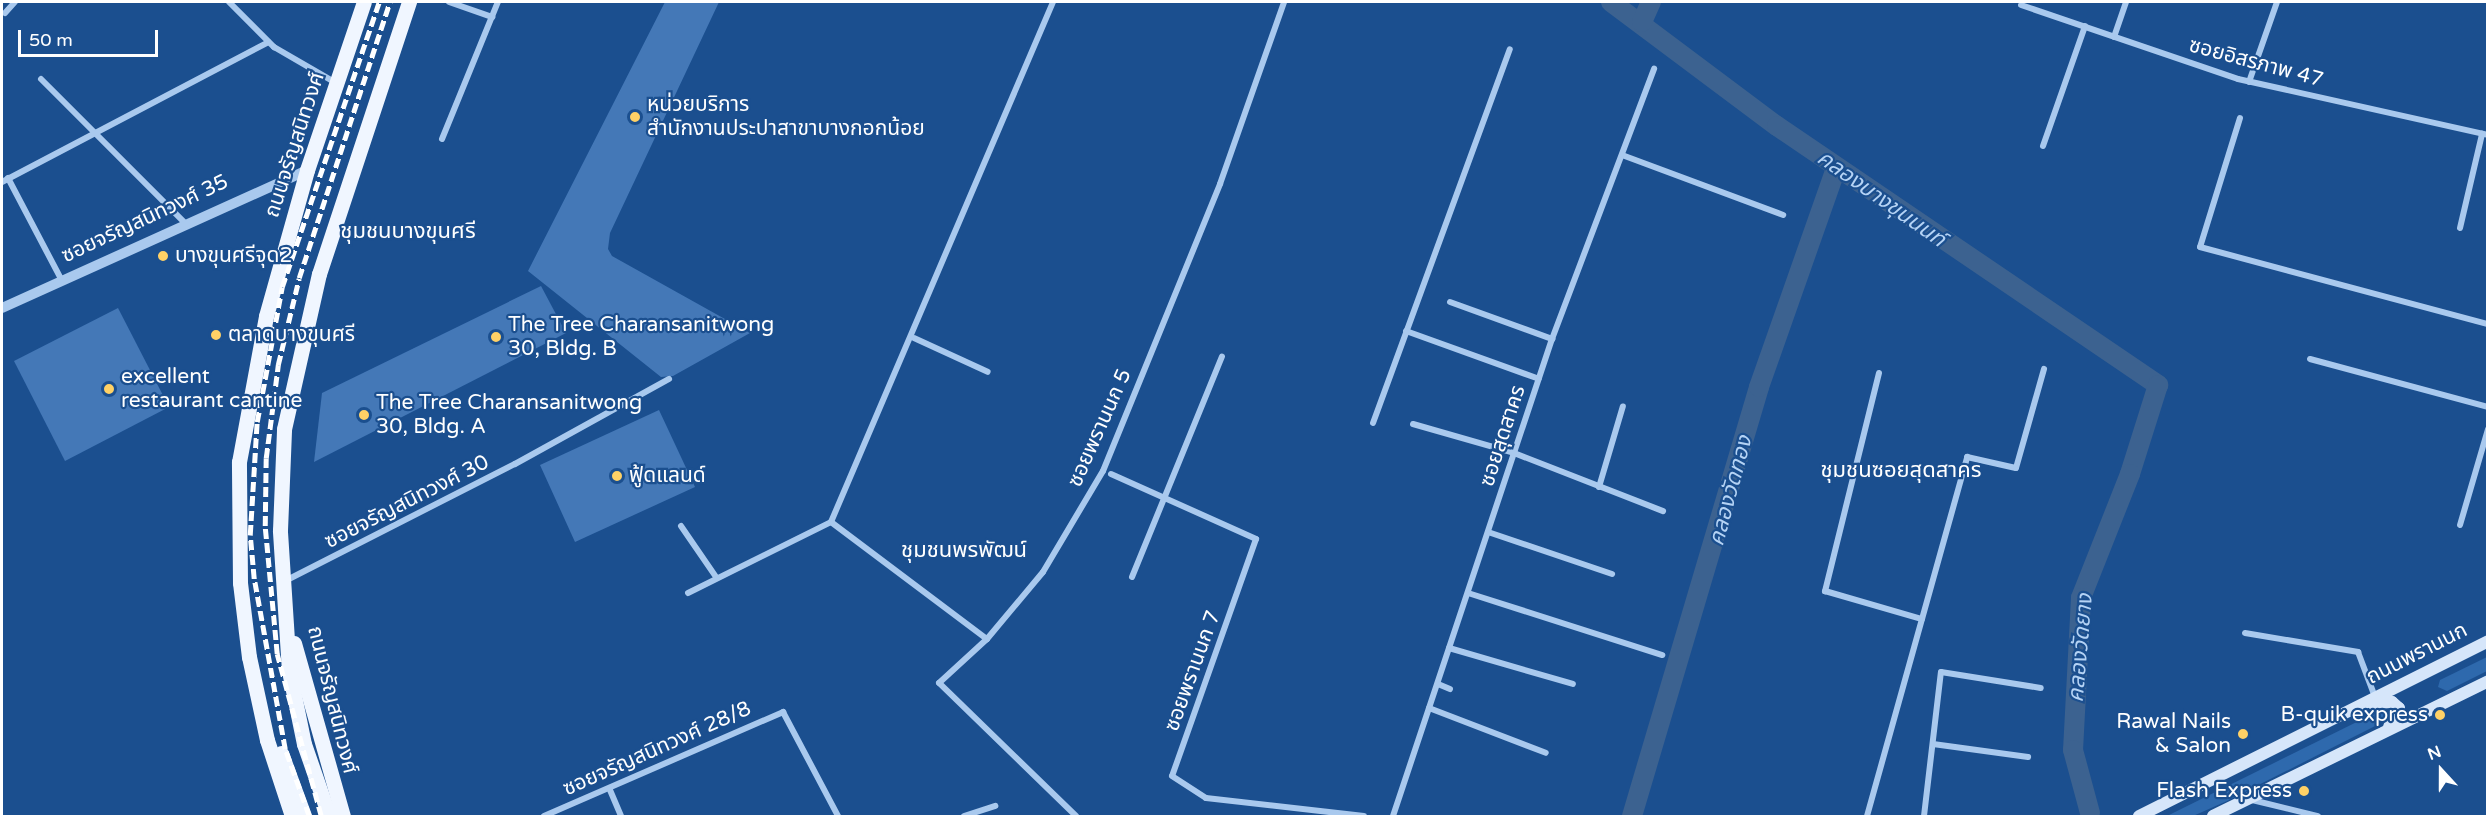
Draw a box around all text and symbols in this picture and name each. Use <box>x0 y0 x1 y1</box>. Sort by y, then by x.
scale bar <box>21 18 160 56</box>
text: 50 m <box>29 29 73 51</box>
street label: ซอยอิสรภาพ 47 <box>2186 33 2326 93</box>
street label: ถนนจรัญสนิทวงศ์ <box>260 69 330 221</box>
place label: หน่วยบริการ สำนักงานประปาสาขาบางกอกน้อย <box>647 92 925 142</box>
marker: หน่วยบริการ สำนักงานประปาสาขาบางกอกน้อย <box>628 110 642 124</box>
water label: คลองบางขุนนนท์ <box>1812 145 1950 253</box>
street label: ซอยจรัญสนิทวงศ์ 35 <box>58 169 232 269</box>
district label: ชุมชนบางขุนศรี <box>340 219 476 245</box>
place label: บางขุนศรีจุด2 <box>175 243 293 269</box>
marker: บางขุนศรีจุด2 <box>156 249 170 263</box>
place label: The Tree Charansanitwong 30, Bldg. B <box>508 312 774 362</box>
place label: ตลาดบางขุนศรี <box>228 322 355 348</box>
marker: ตลาดบางขุนศรี <box>209 328 223 342</box>
marker: The Tree Charansanitwong 30, Bldg. B <box>489 330 503 344</box>
place label: excellent restaurant cantine <box>121 364 302 414</box>
street label: ซอยพรานนก 5 <box>1063 365 1137 491</box>
marker: excellent restaurant cantine <box>102 382 116 396</box>
street label: ซอยสุดสาคร <box>1475 382 1531 490</box>
place label: The Tree Charansanitwong 30, Bldg. A <box>376 390 642 440</box>
marker: The Tree Charansanitwong 30, Bldg. A <box>357 408 371 422</box>
water label: คลองวัดทอง <box>1704 433 1758 549</box>
street label: ซอยจรัญสนิทวงศ์ 30 <box>321 450 493 554</box>
district label: ชุมชนซอยสุดสาคร <box>1820 458 1982 484</box>
place label: ฟู้ดแลนด์ <box>629 463 706 489</box>
marker: ฟู้ดแลนด์ <box>610 469 624 483</box>
district label: ชุมชนพรพัฒน์ <box>901 538 1027 564</box>
water label: คลองวัดยาง <box>2063 593 2099 703</box>
street label: ซอยพรานนก 7 <box>1160 607 1226 735</box>
street label: ถนนพรานนก <box>2362 618 2472 690</box>
street label: ถนนจรัญสนิทวงศ์ <box>301 624 363 776</box>
street label: ซอยจรัญสนิทวงศ์ 28/8 <box>559 696 755 802</box>
place label: B-quik express <box>2281 702 2428 728</box>
marker: B-quik express <box>2433 708 2447 722</box>
place label: Rawal Nails & Salon <box>2116 709 2231 759</box>
marker: Rawal Nails & Salon <box>2236 727 2250 741</box>
north arrow <box>2411 740 2471 800</box>
text: N <box>2425 742 2444 765</box>
place label: Flash Express <box>2156 778 2292 804</box>
marker: Flash Express <box>2297 784 2311 798</box>

